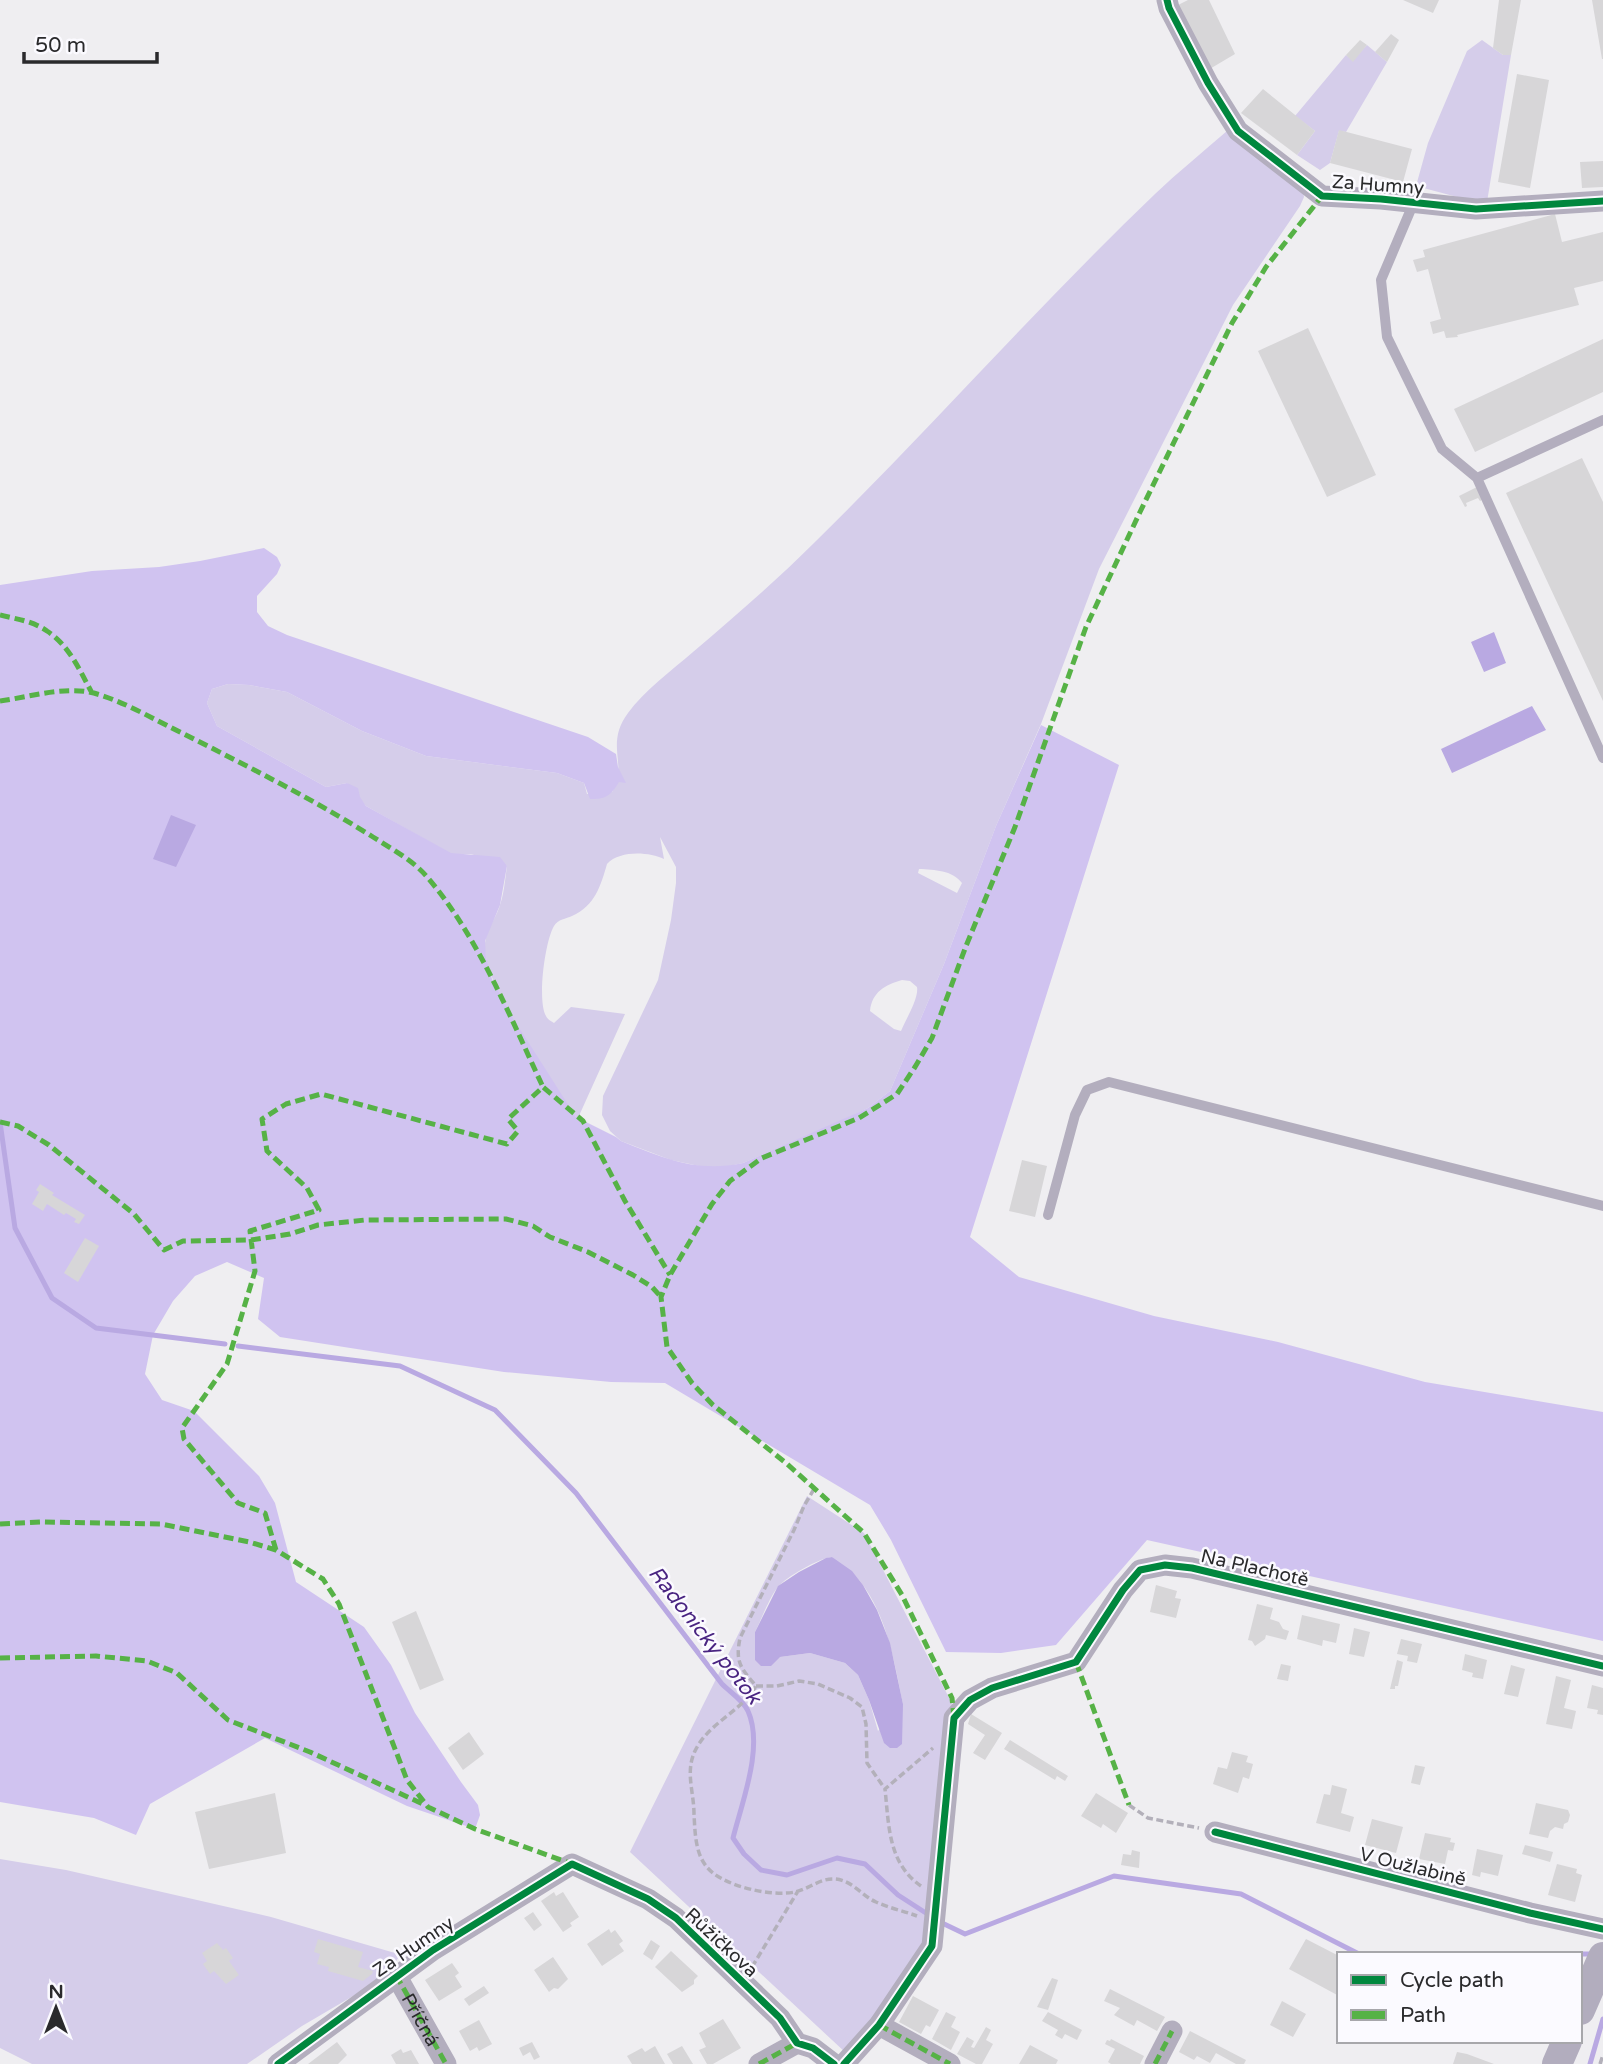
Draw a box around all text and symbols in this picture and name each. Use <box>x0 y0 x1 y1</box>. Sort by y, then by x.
scale bar <box>24 21 158 65</box>
text: 50 m <box>35 33 86 58</box>
street label: Za Humny <box>1331 171 1425 199</box>
street label: Na Plachotě <box>1199 1545 1311 1591</box>
water label: Radonický potok <box>643 1561 767 1710</box>
street label: V Oužlabině <box>1357 1843 1468 1891</box>
street label: Růžičkova <box>680 1903 762 1982</box>
street label: Za Humny <box>369 1912 458 1982</box>
legend <box>1337 1952 1582 2043</box>
text: Cycle path <box>1400 1968 1504 1993</box>
north arrow <box>21 1973 91 2043</box>
text: N <box>48 1981 64 2003</box>
street label: Příčná <box>397 1990 444 2050</box>
text: Path <box>1400 2003 1446 2028</box>

